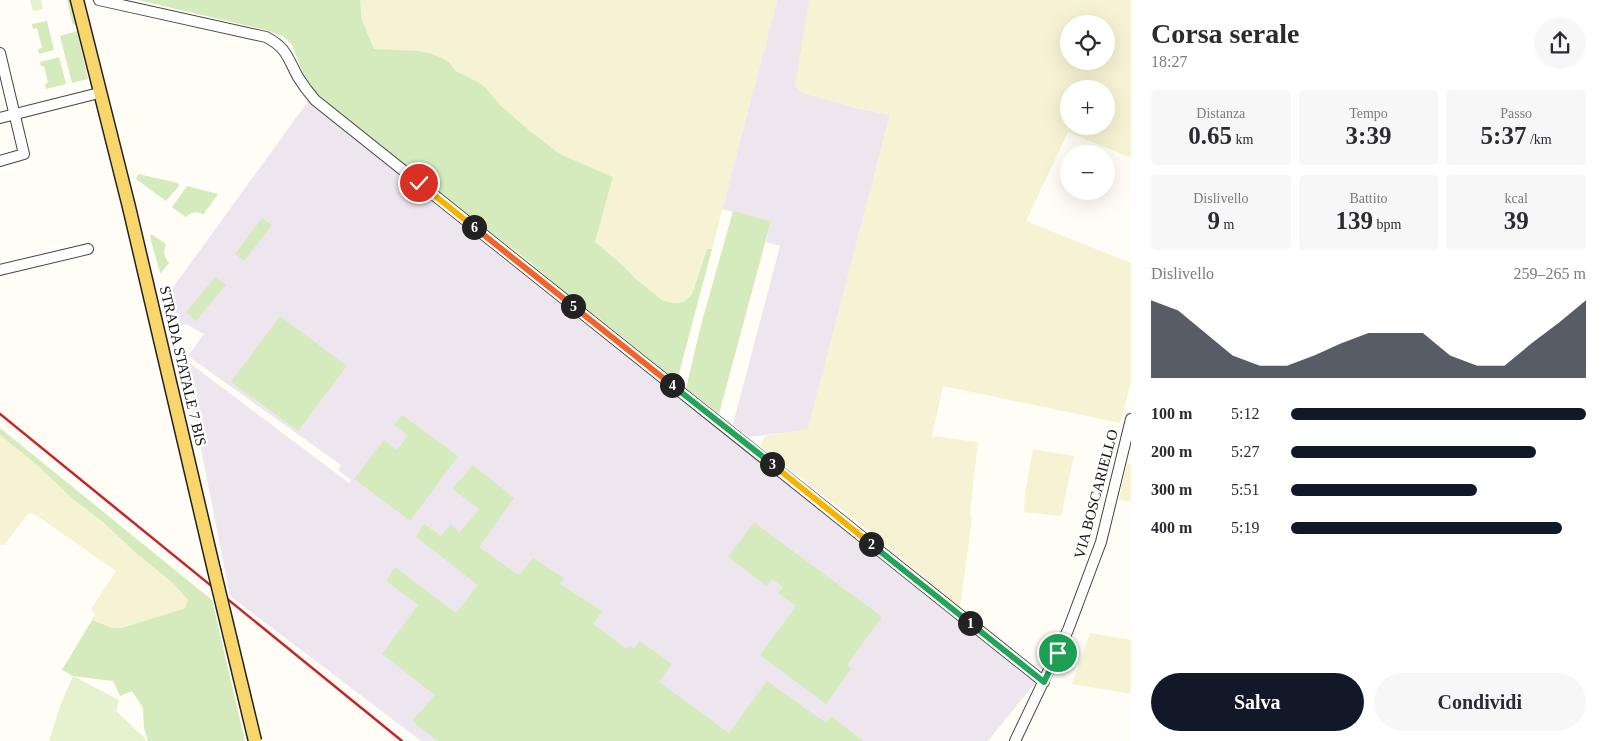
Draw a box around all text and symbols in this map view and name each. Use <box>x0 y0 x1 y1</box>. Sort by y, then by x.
map controls <box>1060 15 1115 200</box>
button: locate <box>1060 15 1115 70</box>
button: share <box>1534 17 1586 69</box>
text: Corsa serale <box>1151 18 1300 49</box>
text: 18:27 <box>1151 53 1187 70</box>
button: + <box>1060 80 1115 135</box>
text: Distanza <box>1196 106 1245 121</box>
text: Tempo <box>1349 106 1388 121</box>
text: Passo <box>1500 106 1532 121</box>
text: 0.65 <box>1188 122 1232 149</box>
text: 3:39 <box>1346 122 1391 149</box>
text: 5:37 <box>1481 122 1526 149</box>
text: km <box>1232 132 1253 147</box>
text: /km <box>1526 132 1552 147</box>
button: − <box>1060 145 1115 200</box>
pin <box>398 162 440 204</box>
icon: check <box>405 169 433 197</box>
text: Dislivello <box>1193 191 1248 206</box>
text: Battito <box>1349 191 1388 206</box>
text: kcal <box>1505 191 1528 206</box>
text: 9 <box>1207 207 1220 234</box>
text: 139 <box>1336 207 1373 234</box>
text: 39 <box>1504 207 1529 234</box>
pin: 6 <box>462 214 486 240</box>
text: m <box>1220 217 1234 232</box>
text: bpm <box>1373 217 1401 232</box>
text: 6 <box>471 220 478 235</box>
text: Dislivello <box>1151 265 1214 282</box>
text: 259–265 m <box>1514 265 1586 282</box>
street label: STRADA STATALE 7 BIS <box>157 284 209 448</box>
pin: 5 <box>560 294 586 318</box>
text: 5 <box>570 299 577 314</box>
pin: 4 <box>660 372 684 398</box>
text: 4 <box>669 378 676 393</box>
text: 100 m <box>1151 405 1192 422</box>
text: 5:12 <box>1231 405 1259 422</box>
street label: VIA BOSCARIELLO <box>1071 428 1121 560</box>
text: 200 m <box>1151 443 1192 460</box>
text: 5:27 <box>1231 443 1259 460</box>
pin: 3 <box>760 452 784 476</box>
text: 3 <box>769 457 776 472</box>
text: 300 m <box>1151 481 1192 498</box>
text: 5:51 <box>1231 481 1259 498</box>
text: 400 m <box>1151 519 1192 536</box>
text: 5:19 <box>1231 519 1259 536</box>
pin: 2 <box>858 532 884 556</box>
text: 2 <box>868 537 875 552</box>
pin: 1 <box>958 610 982 636</box>
text: 1 <box>967 616 974 631</box>
pin <box>1037 632 1079 674</box>
icon: arrive <box>1044 639 1072 667</box>
button: Salva <box>1151 673 1364 731</box>
button: Condividi <box>1374 673 1586 731</box>

